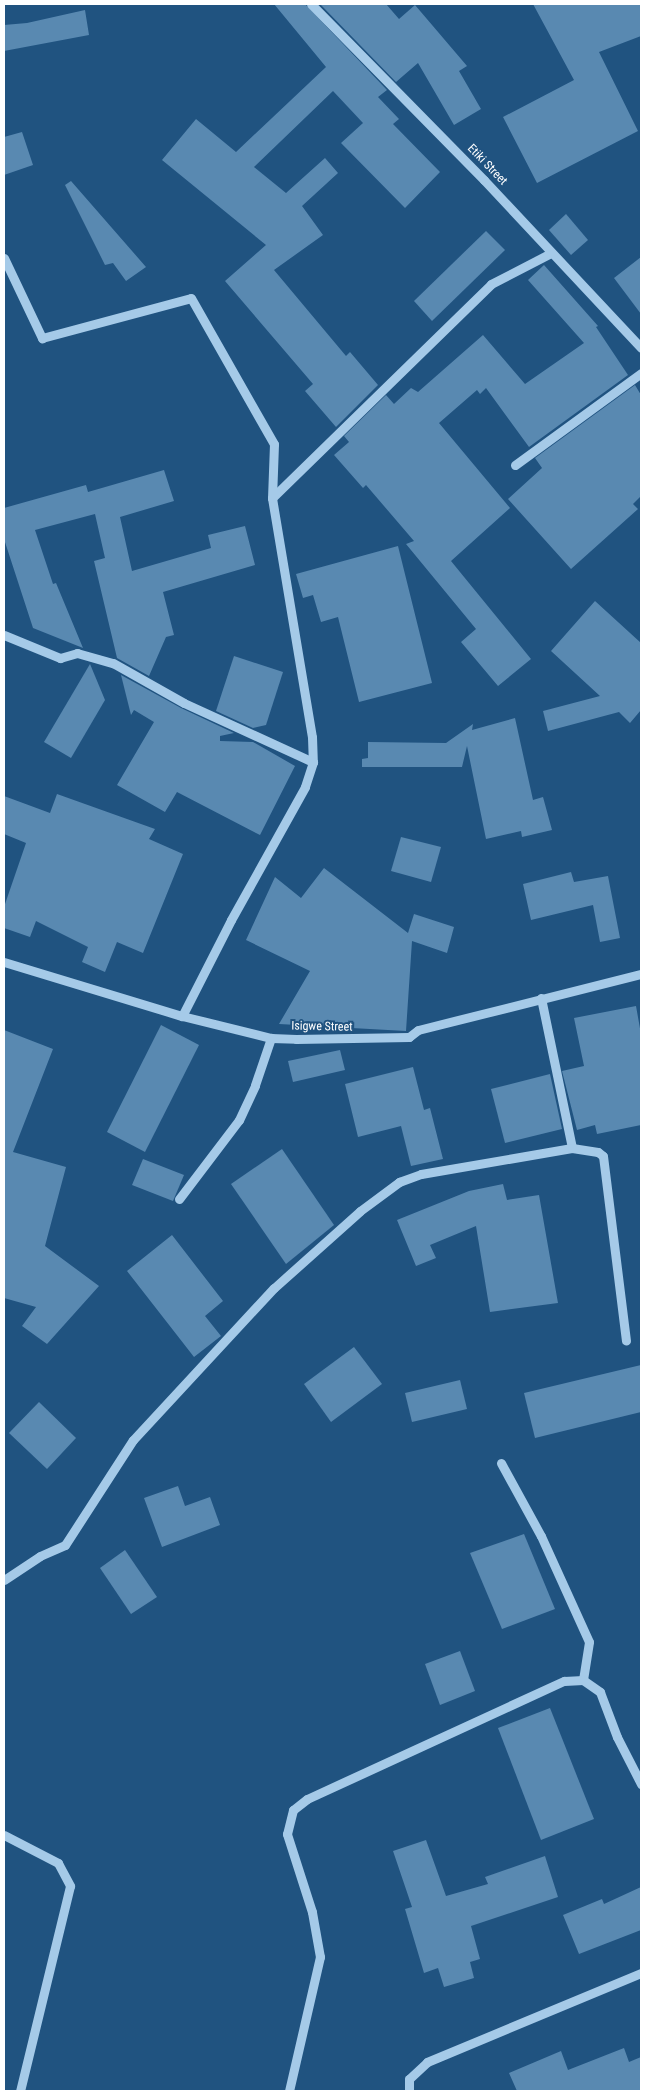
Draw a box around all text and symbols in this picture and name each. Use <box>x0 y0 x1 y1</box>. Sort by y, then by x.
street label: Etiki Street <box>464 142 510 188</box>
street label: Isigwe Street <box>291 1019 353 1035</box>

